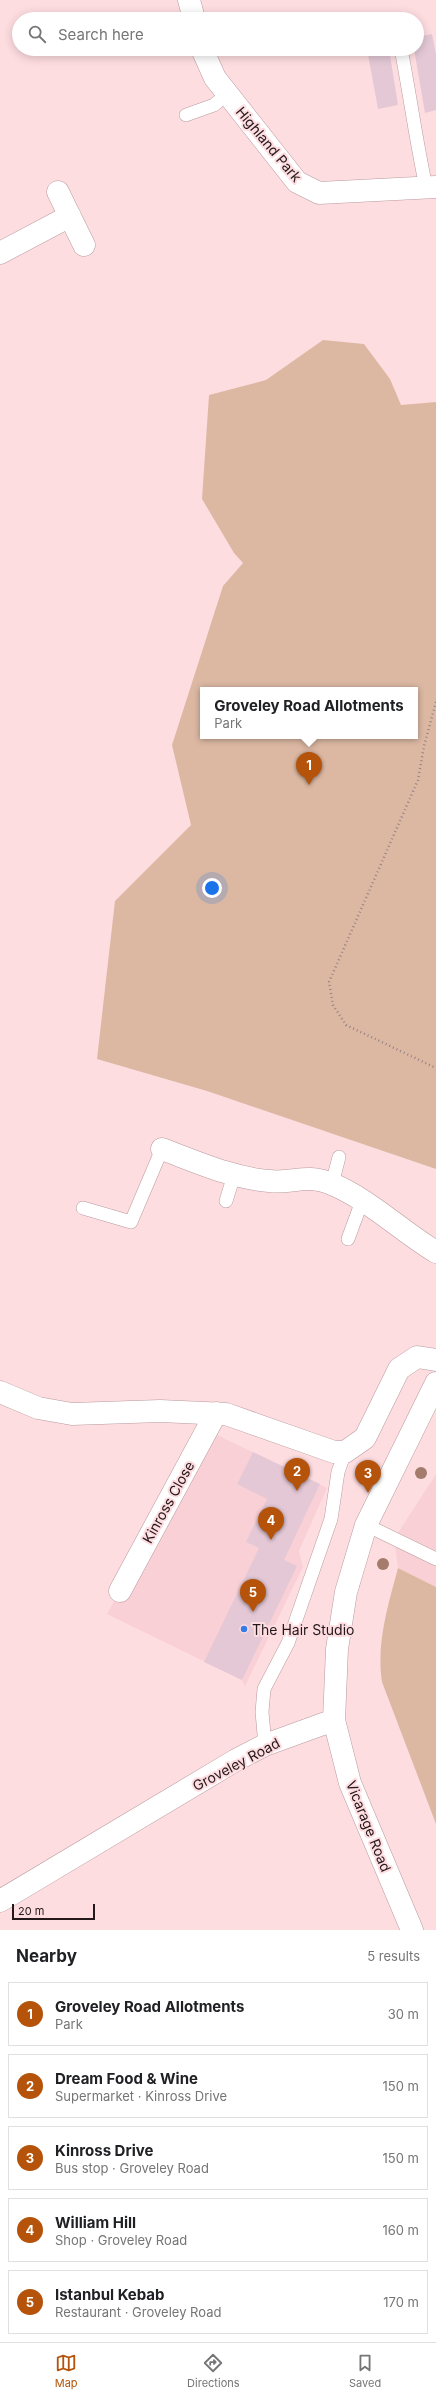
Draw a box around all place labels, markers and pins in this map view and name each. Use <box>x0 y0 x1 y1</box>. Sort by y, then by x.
pin: 1 <box>296 752 322 785</box>
pin: 2 <box>284 1458 310 1491</box>
pin: 3 <box>355 1460 381 1493</box>
pin: 4 <box>258 1507 284 1540</box>
pin: 5 <box>240 1579 266 1612</box>
place label: The Hair Studio <box>252 1621 354 1638</box>
marker: The Hair Studio <box>239 1624 249 1634</box>

